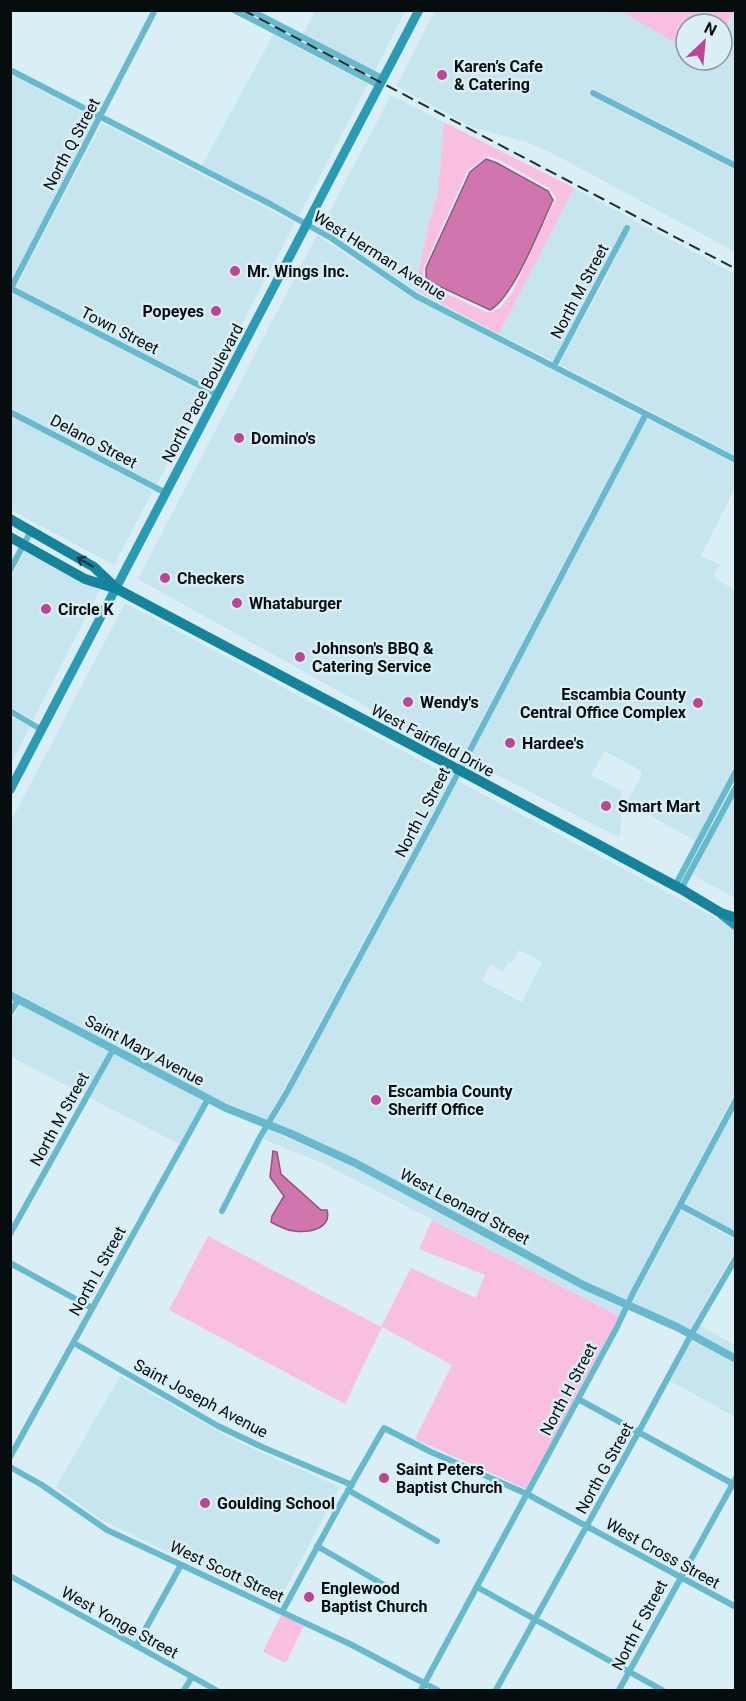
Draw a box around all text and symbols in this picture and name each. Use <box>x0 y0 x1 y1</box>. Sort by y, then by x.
north arrow <box>674 12 734 72</box>
text: N <box>701 18 720 40</box>
place label: Karen’s Cafe & Catering <box>454 57 543 94</box>
marker: Karen’s Cafe & Catering <box>435 68 449 82</box>
street label: North Q Street <box>39 95 104 194</box>
street label: West Herman Avenue <box>310 207 450 304</box>
street label: North M Street <box>547 241 612 342</box>
place label: Mr. Wings Inc. <box>247 262 349 281</box>
marker: Mr. Wings Inc. <box>228 264 242 278</box>
place label: Popeyes <box>142 302 204 321</box>
street label: Town Street <box>78 303 162 358</box>
marker: Popeyes <box>209 304 223 318</box>
street label: North Pace Boulevard <box>158 320 247 466</box>
street label: Delano Street <box>47 411 140 472</box>
place label: Domino's <box>251 429 316 448</box>
marker: Domino's <box>232 431 246 445</box>
one-way arrow <box>77 556 94 568</box>
place label: Checkers <box>177 569 245 588</box>
marker: Checkers <box>158 571 172 585</box>
place label: Whataburger <box>249 594 342 613</box>
marker: Whataburger <box>230 596 244 610</box>
place label: Circle K <box>58 600 115 619</box>
marker: Circle K <box>39 602 53 616</box>
place label: Johnson's BBQ & Catering Service <box>312 639 434 676</box>
marker: Johnson's BBQ & Catering Service <box>293 650 307 664</box>
place label: Escambia County Central Office Complex <box>520 685 687 722</box>
place label: Wendy's <box>420 693 479 712</box>
marker: Wendy's <box>401 695 415 709</box>
marker: Escambia County Central Office Complex <box>691 696 705 710</box>
street label: West Fairfield Drive <box>368 700 498 781</box>
place label: Hardee's <box>522 734 584 753</box>
marker: Hardee's <box>503 736 517 750</box>
street label: North L Street <box>391 764 454 860</box>
place label: Smart Mart <box>618 797 701 816</box>
marker: Smart Mart <box>599 799 613 813</box>
street label: Saint Mary Avenue <box>82 1011 208 1090</box>
street label: North M Street <box>26 1069 93 1170</box>
place label: Escambia County Sheriff Office <box>388 1082 514 1119</box>
marker: Escambia County Sheriff Office <box>369 1093 383 1107</box>
street label: West Leonard Street <box>397 1164 533 1249</box>
street label: North L Street <box>65 1223 130 1319</box>
street label: North H Street <box>536 1340 601 1439</box>
street label: Saint Joseph Avenue <box>131 1355 271 1442</box>
street label: North G Street <box>572 1419 637 1517</box>
place label: Saint Peters Baptist Church <box>396 1460 502 1497</box>
marker: Saint Peters Baptist Church <box>377 1471 391 1485</box>
place label: Goulding School <box>217 1494 335 1513</box>
marker: Goulding School <box>198 1496 212 1510</box>
street label: West Cross Street <box>602 1514 723 1593</box>
street label: West Scott Street <box>167 1537 287 1606</box>
street label: North F Street <box>608 1577 671 1674</box>
place label: Englewood Baptist Church <box>321 1579 427 1616</box>
street label: West Yonge Street <box>58 1582 181 1662</box>
marker: Englewood Baptist Church <box>302 1590 316 1604</box>

